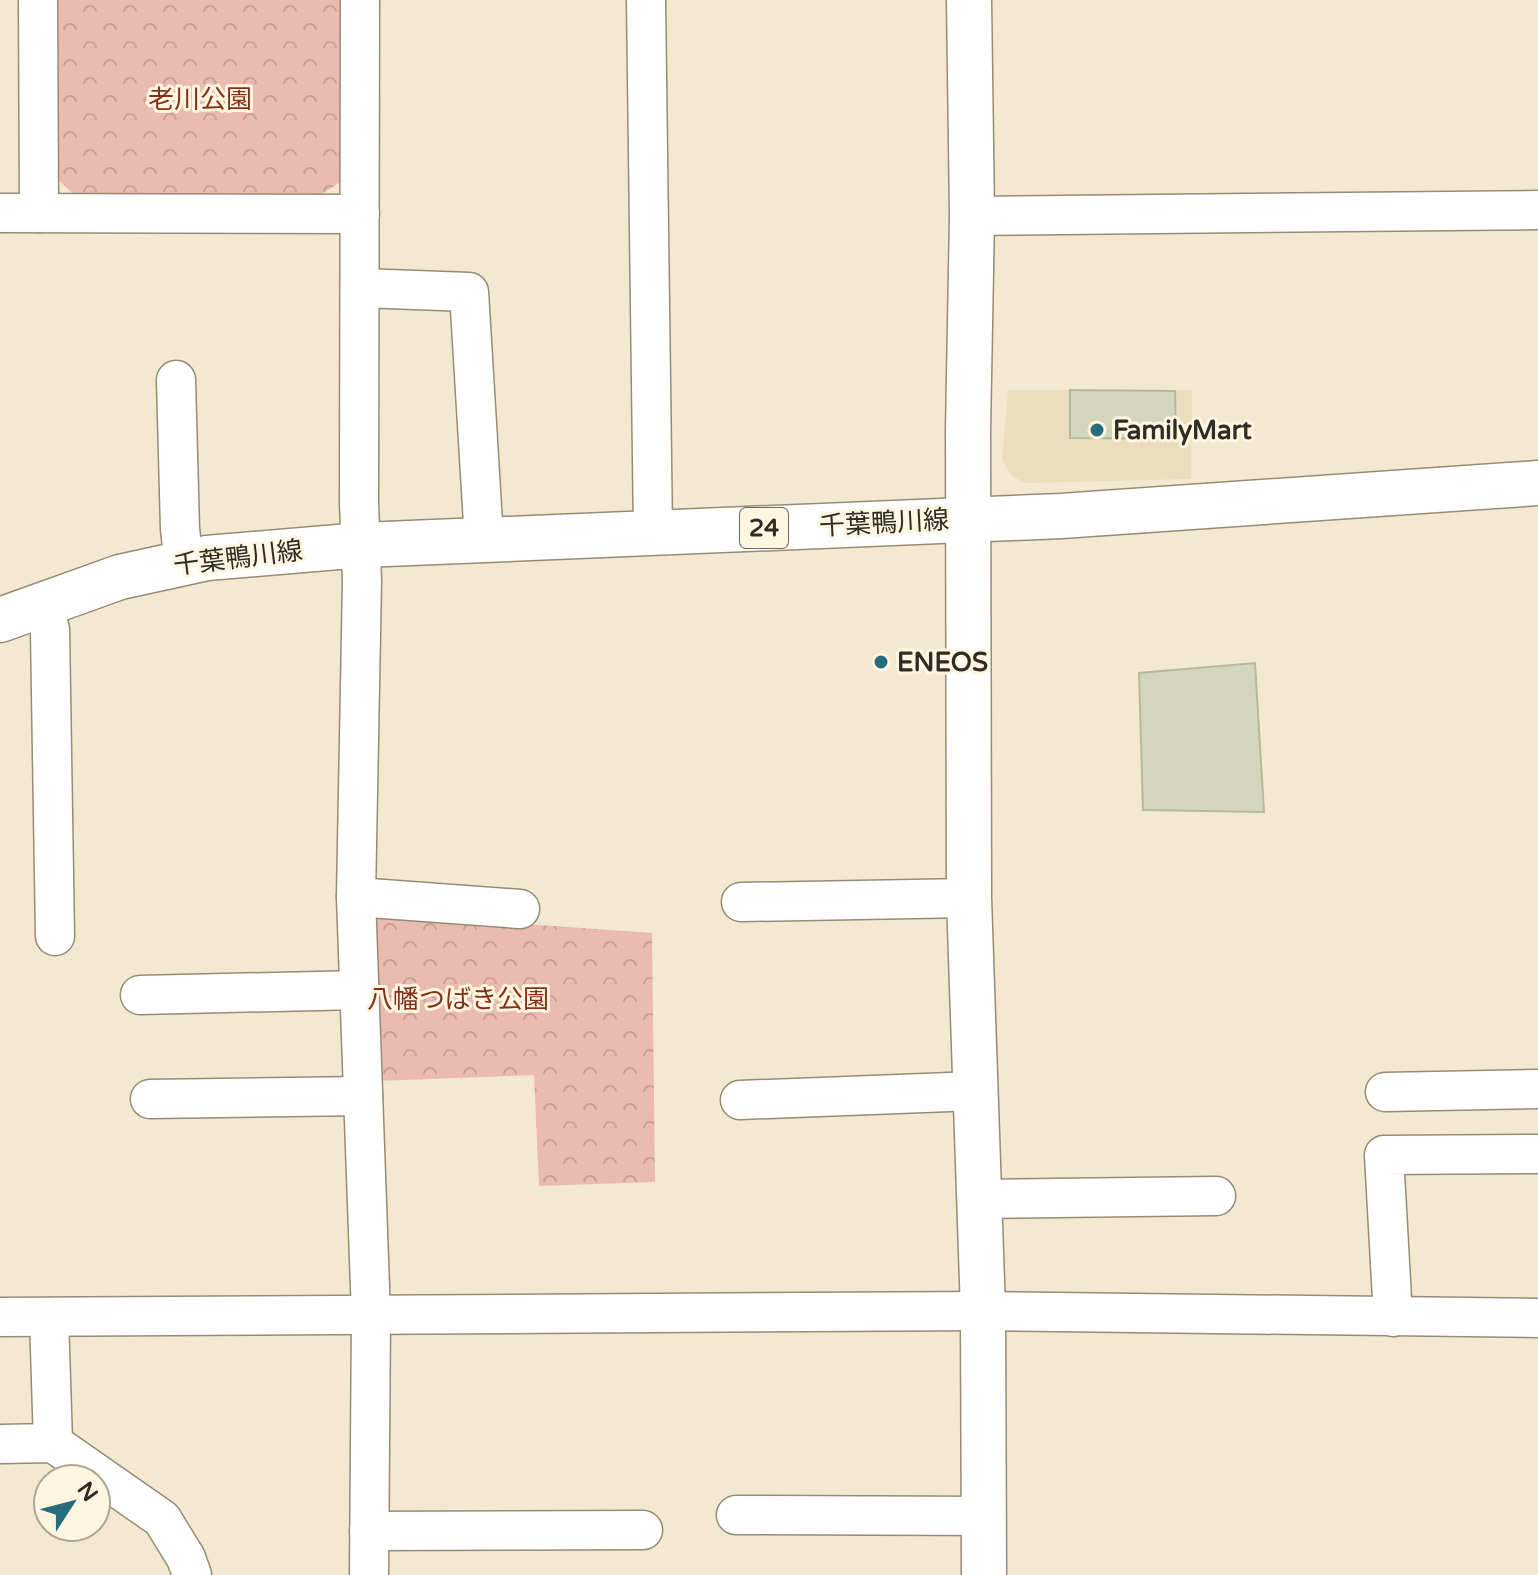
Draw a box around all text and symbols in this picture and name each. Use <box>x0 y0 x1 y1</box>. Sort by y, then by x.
park label: 老川公園 <box>148 84 252 115</box>
place label: FamilyMart <box>1113 415 1252 446</box>
marker: FamilyMart <box>1088 421 1106 439</box>
street label: 千葉鴨川線 <box>818 504 950 542</box>
road number: 24 <box>740 508 788 548</box>
street label: 千葉鴨川線 <box>172 535 304 581</box>
place label: ENEOS <box>897 647 988 678</box>
marker: ENEOS <box>872 653 890 671</box>
park label: 八幡つばき公園 <box>367 984 549 1015</box>
north arrow <box>32 1463 112 1543</box>
text: N <box>72 1477 103 1507</box>

